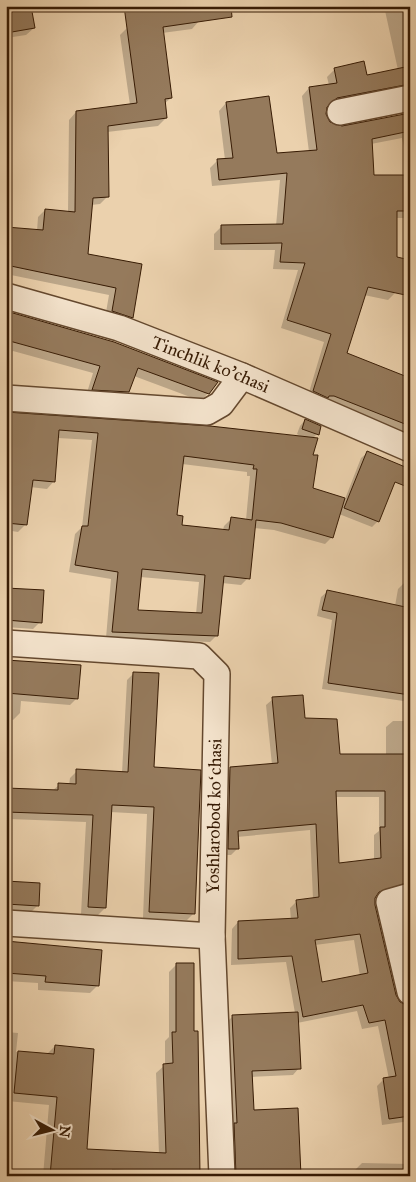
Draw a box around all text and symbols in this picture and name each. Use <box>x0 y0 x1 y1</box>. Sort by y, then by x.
street label: Tinchlik ko'chasi <box>149 331 273 398</box>
street label: Yoshlarobod koʻchasi <box>202 738 226 894</box>
north arrow <box>28 1104 78 1154</box>
text: N <box>55 1125 74 1139</box>

